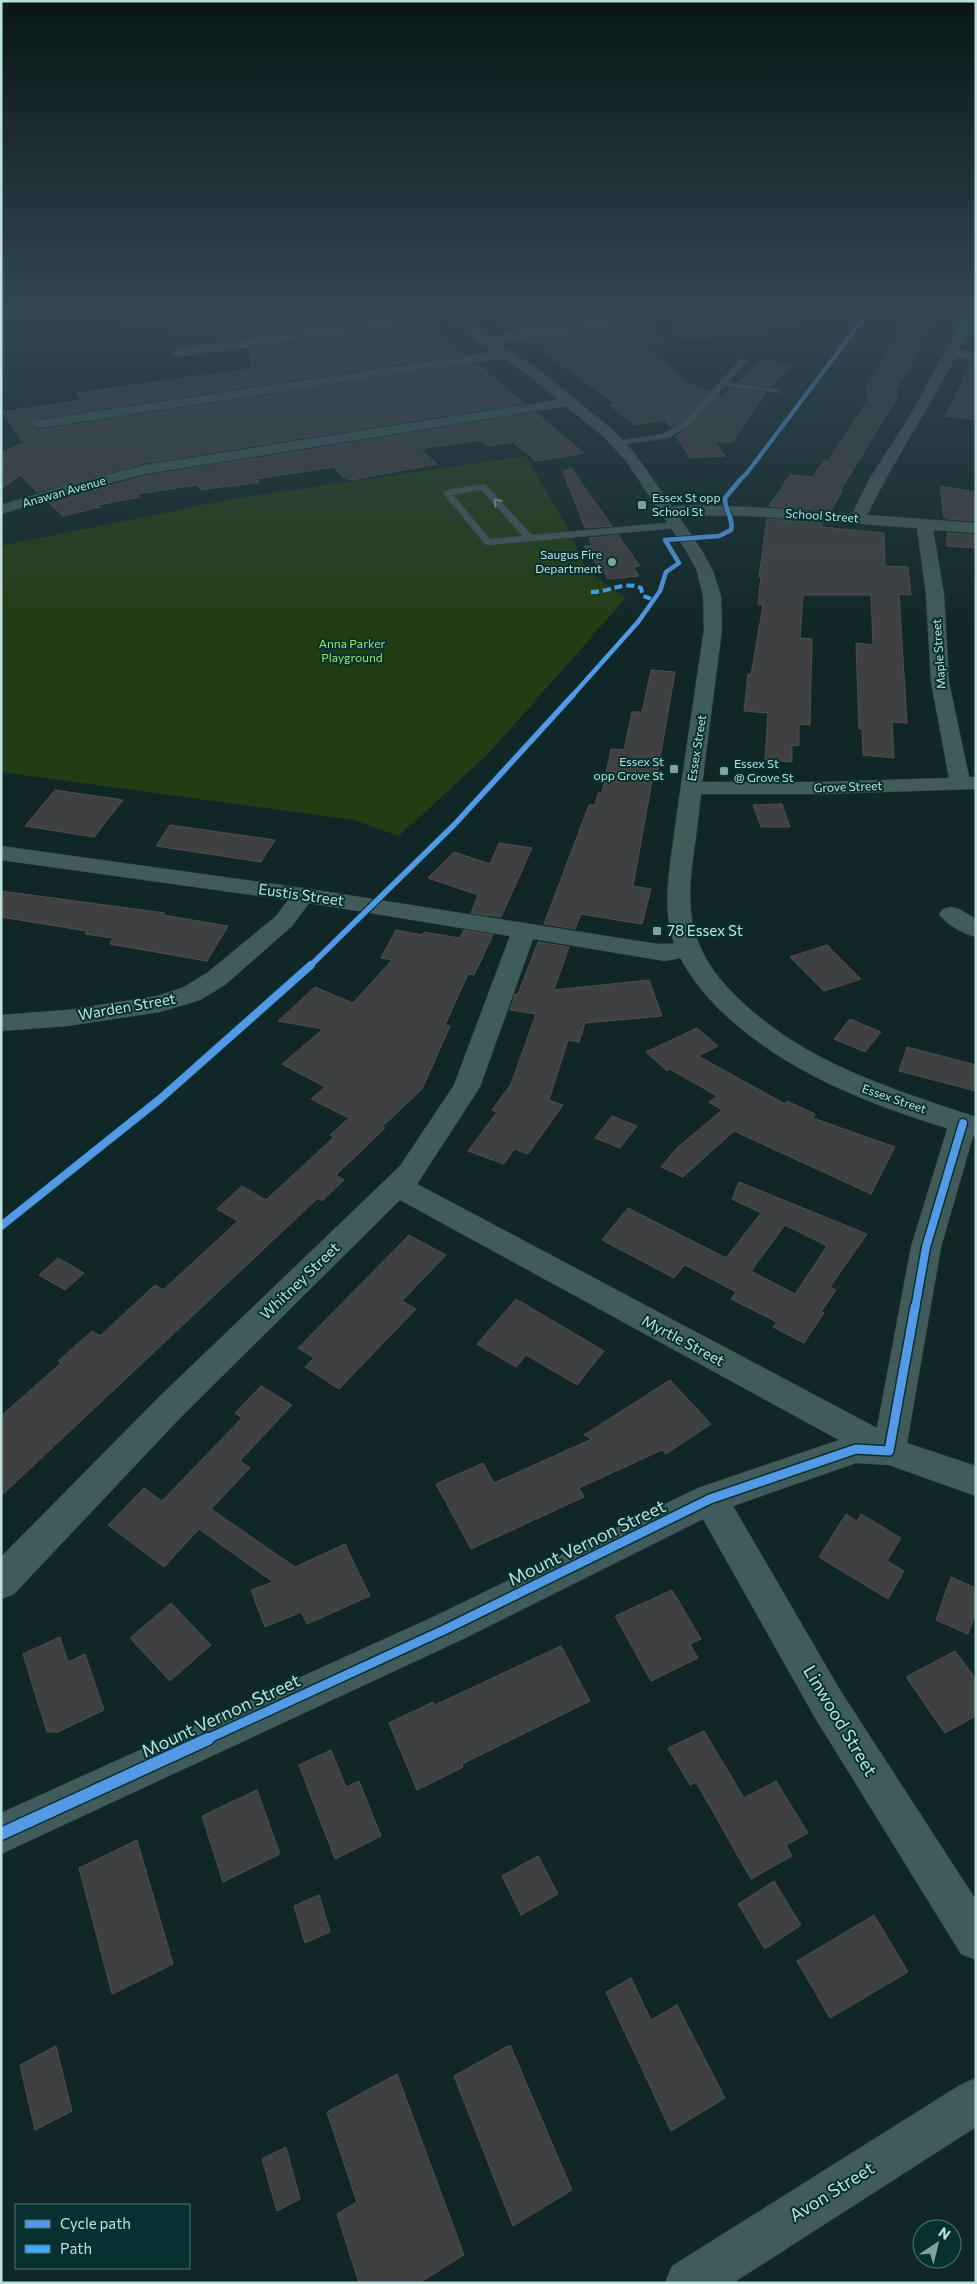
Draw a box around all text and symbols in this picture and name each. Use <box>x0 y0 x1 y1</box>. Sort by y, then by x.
street label: Anawan Avenue <box>20 472 107 510</box>
place label: Essex St opp School St <box>652 490 721 518</box>
one-way arrow <box>494 499 503 508</box>
marker: Essex St opp School St <box>636 499 648 511</box>
street label: School Street <box>785 505 859 525</box>
place label: Saugus Fire Department <box>535 547 602 575</box>
marker: Saugus Fire Department <box>606 556 618 568</box>
street label: Maple Street <box>929 618 947 690</box>
park label: Anna Parker Playground <box>319 636 385 664</box>
street label: Essex Street <box>684 714 708 782</box>
place label: Essex St opp Grove St <box>594 754 664 782</box>
place label: Essex St @ Grove St <box>734 756 794 784</box>
marker: Essex St opp Grove St <box>668 763 680 775</box>
marker: Essex St @ Grove St <box>718 765 730 777</box>
street label: Grove Street <box>813 778 883 794</box>
street label: Eustis Street <box>257 879 345 909</box>
place label: 78 Essex St <box>667 921 743 939</box>
marker: 78 Essex St <box>651 925 663 937</box>
street label: Warden Street <box>77 989 177 1023</box>
street label: Essex Street <box>860 1081 928 1116</box>
street label: Whitney Street <box>256 1238 343 1323</box>
street label: Myrtle Street <box>639 1311 728 1369</box>
street label: Mount Vernon Street <box>504 1494 669 1590</box>
street label: Linwood Street <box>799 1661 883 1780</box>
street label: Mount Vernon Street <box>138 1669 303 1762</box>
street label: Avon Street <box>785 2156 878 2226</box>
legend <box>15 2204 190 2269</box>
text: Cycle path <box>60 2214 131 2232</box>
north arrow <box>912 2219 962 2269</box>
text: N <box>936 2223 954 2243</box>
text: Path <box>60 2239 92 2257</box>

